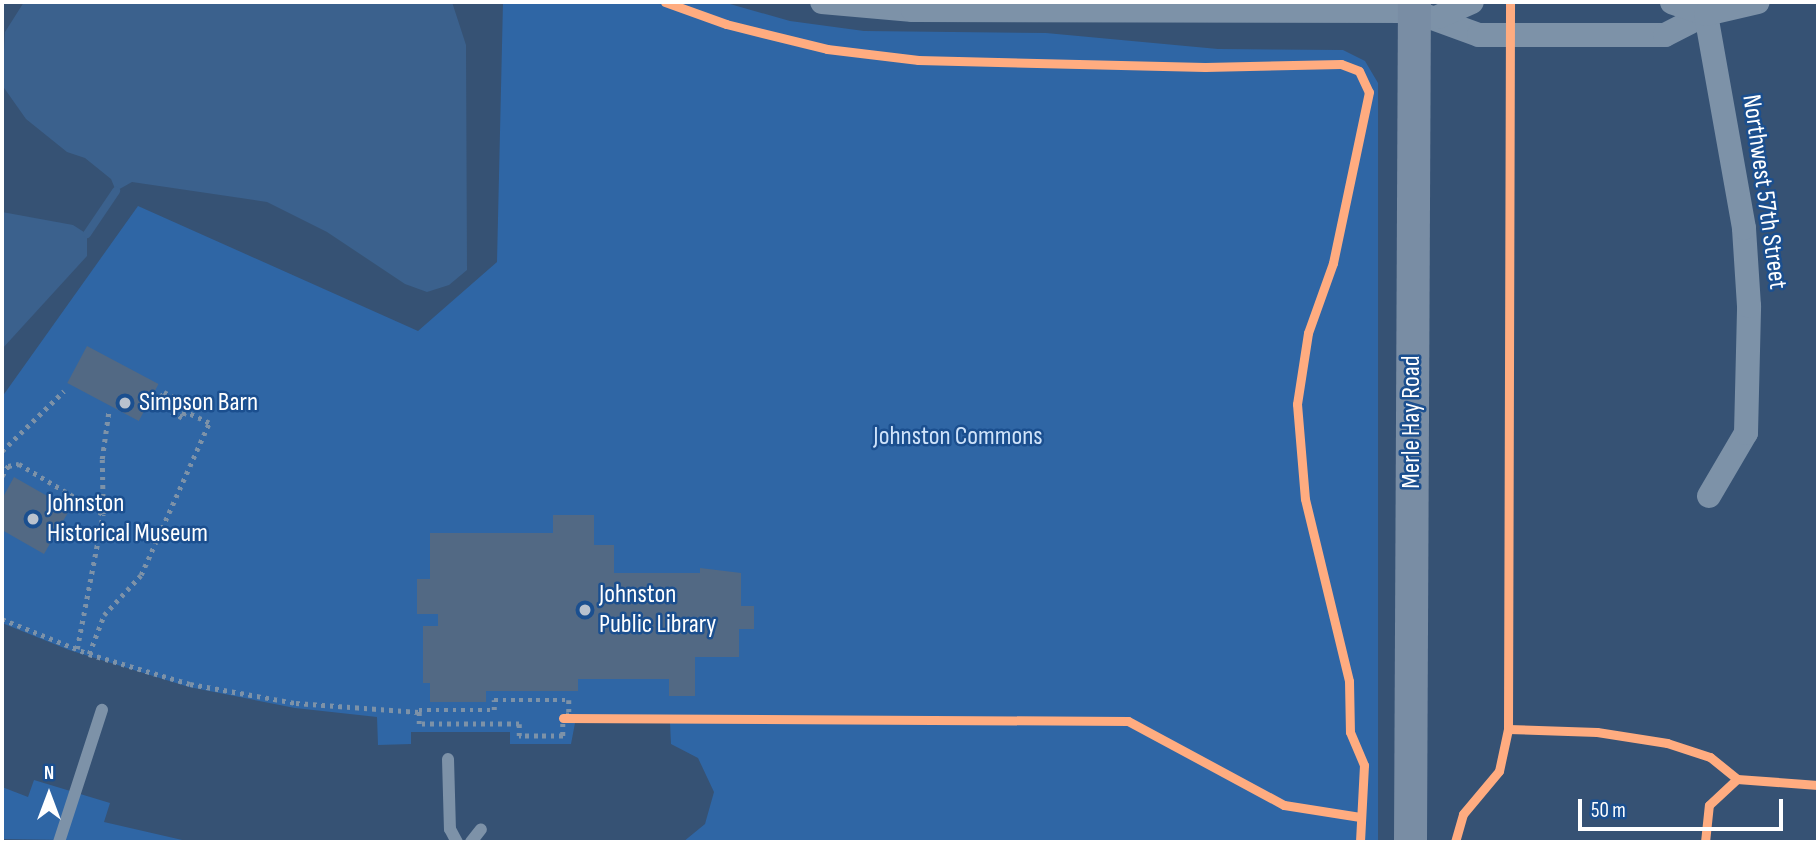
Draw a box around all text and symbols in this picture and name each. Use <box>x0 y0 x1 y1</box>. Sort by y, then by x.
street label: Northwest 57th Street <box>1735 93 1793 291</box>
street label: Merle Hay Road <box>1396 355 1428 489</box>
place label: Simpson Barn <box>139 387 258 419</box>
marker: Simpson Barn <box>117 395 133 411</box>
park label: Johnston Commons <box>873 421 1043 453</box>
place label: Johnston Historical Museum <box>47 488 208 550</box>
marker: Johnston Historical Museum <box>25 511 41 527</box>
place label: Johnston Public Library <box>599 579 716 640</box>
marker: Johnston Public Library <box>577 602 593 618</box>
north arrow <box>14 760 84 830</box>
text: N <box>44 762 54 785</box>
scale bar <box>1582 784 1787 828</box>
text: 50 m <box>1591 798 1626 823</box>

